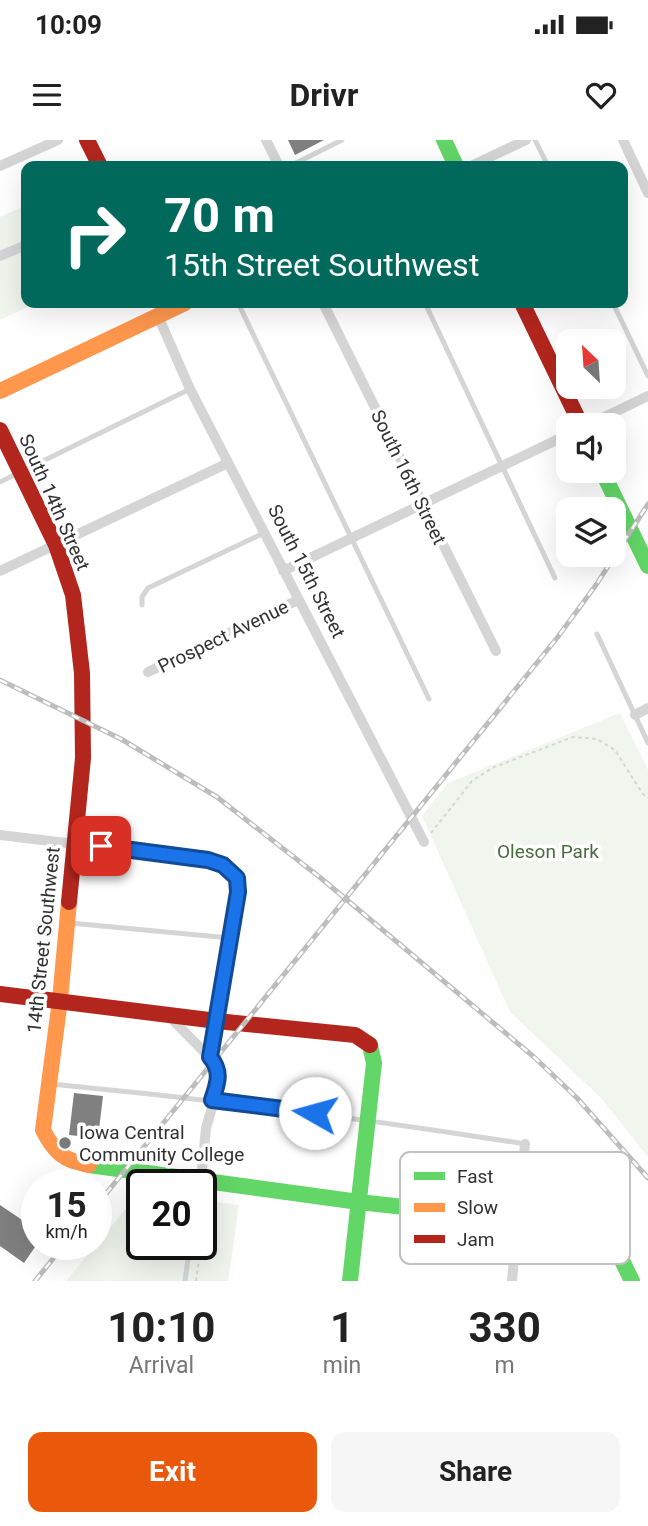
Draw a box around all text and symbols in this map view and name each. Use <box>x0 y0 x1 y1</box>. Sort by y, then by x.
text: 10:09 <box>35 10 102 40</box>
icon: menu <box>28 76 66 114</box>
text: Drivr <box>290 76 358 114</box>
icon: heart <box>582 76 620 114</box>
text: 70 m <box>164 187 275 244</box>
icon: right <box>49 189 140 280</box>
text: 15th Street Southwest <box>164 246 479 284</box>
north arrow <box>556 329 626 399</box>
map controls <box>556 329 626 567</box>
street label: South 16th Street <box>366 406 451 548</box>
button: sound <box>556 413 626 483</box>
street label: South 14th Street <box>14 430 95 574</box>
button: layers <box>556 497 626 567</box>
street label: South 15th Street <box>263 501 350 642</box>
street label: Prospect Avenue <box>154 595 292 678</box>
pin <box>71 816 131 876</box>
icon: arrive <box>82 827 120 865</box>
park label: Oleson Park <box>497 840 599 863</box>
street label: 14th Street Southwest <box>22 846 65 1034</box>
position arrow <box>278 1076 352 1150</box>
place label: Iowa Central Community College <box>79 1121 244 1166</box>
marker: Iowa Central Community College <box>57 1135 73 1151</box>
legend <box>400 1152 630 1264</box>
text: Fast <box>457 1165 494 1188</box>
speed limit sign: 20 <box>126 1169 217 1260</box>
text: 15 <box>46 1185 87 1226</box>
text: Slow <box>457 1196 498 1219</box>
text: km/h <box>45 1221 88 1242</box>
text: Jam <box>457 1228 494 1251</box>
text: 10:10 <box>107 1303 215 1352</box>
text: 1 <box>330 1303 354 1352</box>
text: 330 <box>468 1303 541 1352</box>
text: Arrival <box>129 1352 194 1379</box>
text: min <box>323 1352 361 1379</box>
text: m <box>495 1352 515 1379</box>
button: Exit <box>28 1432 317 1512</box>
button: Share <box>331 1432 620 1512</box>

